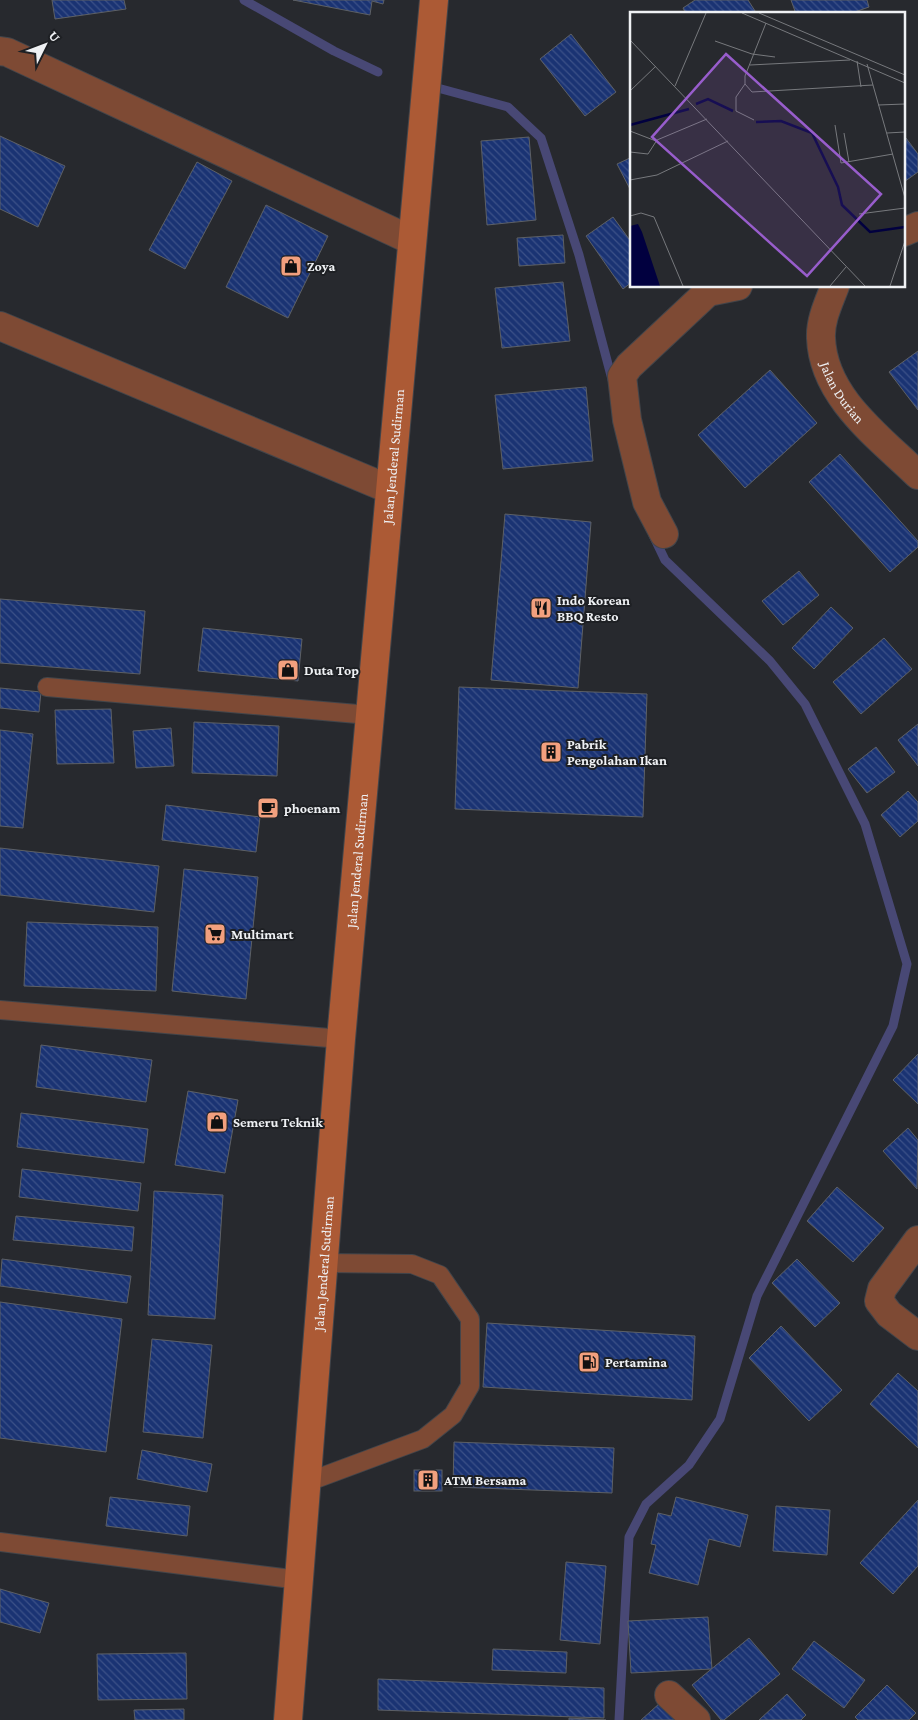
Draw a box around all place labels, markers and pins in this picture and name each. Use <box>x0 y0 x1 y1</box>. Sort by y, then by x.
shop icon: Zoya <box>279 254 303 278</box>
place label: Zoya <box>307 258 335 274</box>
place label: Indo Korean BBQ Resto <box>557 592 630 624</box>
restaurant icon: Indo Korean BBQ Resto <box>529 596 553 620</box>
shop icon: Duta Top <box>276 658 300 682</box>
place label: Duta Top <box>304 662 359 678</box>
place label: Pabrik Pengolahan Ikan <box>567 736 667 768</box>
building icon: Pabrik Pengolahan Ikan <box>539 740 563 764</box>
cafe icon: phoenam <box>256 796 280 820</box>
place label: phoenam <box>284 800 340 816</box>
supermarket icon: Multimart <box>203 922 227 946</box>
place label: Multimart <box>231 926 295 942</box>
shop icon: Semeru Teknik <box>205 1110 229 1134</box>
place label: Semeru Teknik <box>233 1114 323 1130</box>
fuel station icon: Pertamina <box>577 1350 601 1374</box>
place label: Pertamina <box>605 1354 667 1370</box>
building icon: ATM Bersama <box>416 1468 440 1492</box>
place label: ATM Bersama <box>443 1472 527 1488</box>

